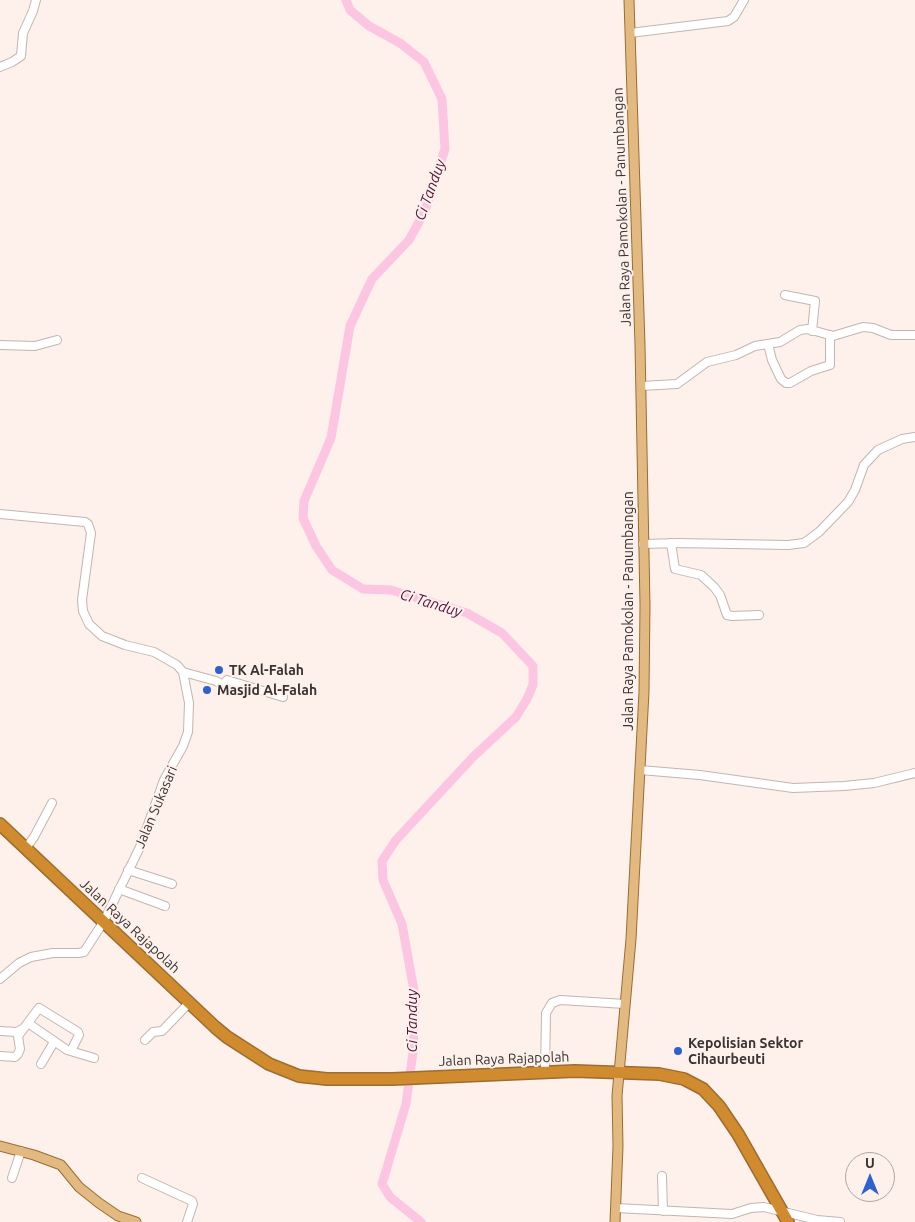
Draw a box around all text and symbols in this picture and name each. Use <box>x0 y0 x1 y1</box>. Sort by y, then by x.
street label: Jalan Raya Pamokolan - Panumbangan <box>609 87 635 327</box>
water label: Ci Tanduy <box>411 157 449 223</box>
street label: Jalan Raya Pamokolan - Panumbangan <box>620 491 636 731</box>
water label: Ci Tanduy <box>398 585 464 621</box>
place label: TK Al-Falah <box>229 662 304 678</box>
marker: TK Al-Falah <box>213 664 225 676</box>
place label: Masjid Al-Falah <box>217 682 317 698</box>
marker: Masjid Al-Falah <box>201 684 213 696</box>
street label: Jalan Sukasari <box>131 763 181 851</box>
street label: Jalan Raya Rajapolah <box>76 875 184 977</box>
water label: Ci Tanduy <box>403 989 421 1053</box>
place label: Kepolisian Sektor Cihaurbeuti <box>688 1035 803 1068</box>
marker: Kepolisian Sektor Cihaurbeuti <box>672 1045 684 1057</box>
street label: Jalan Raya Rajapolah <box>438 1048 570 1070</box>
north arrow <box>845 1152 895 1202</box>
text: U <box>865 1155 875 1171</box>

